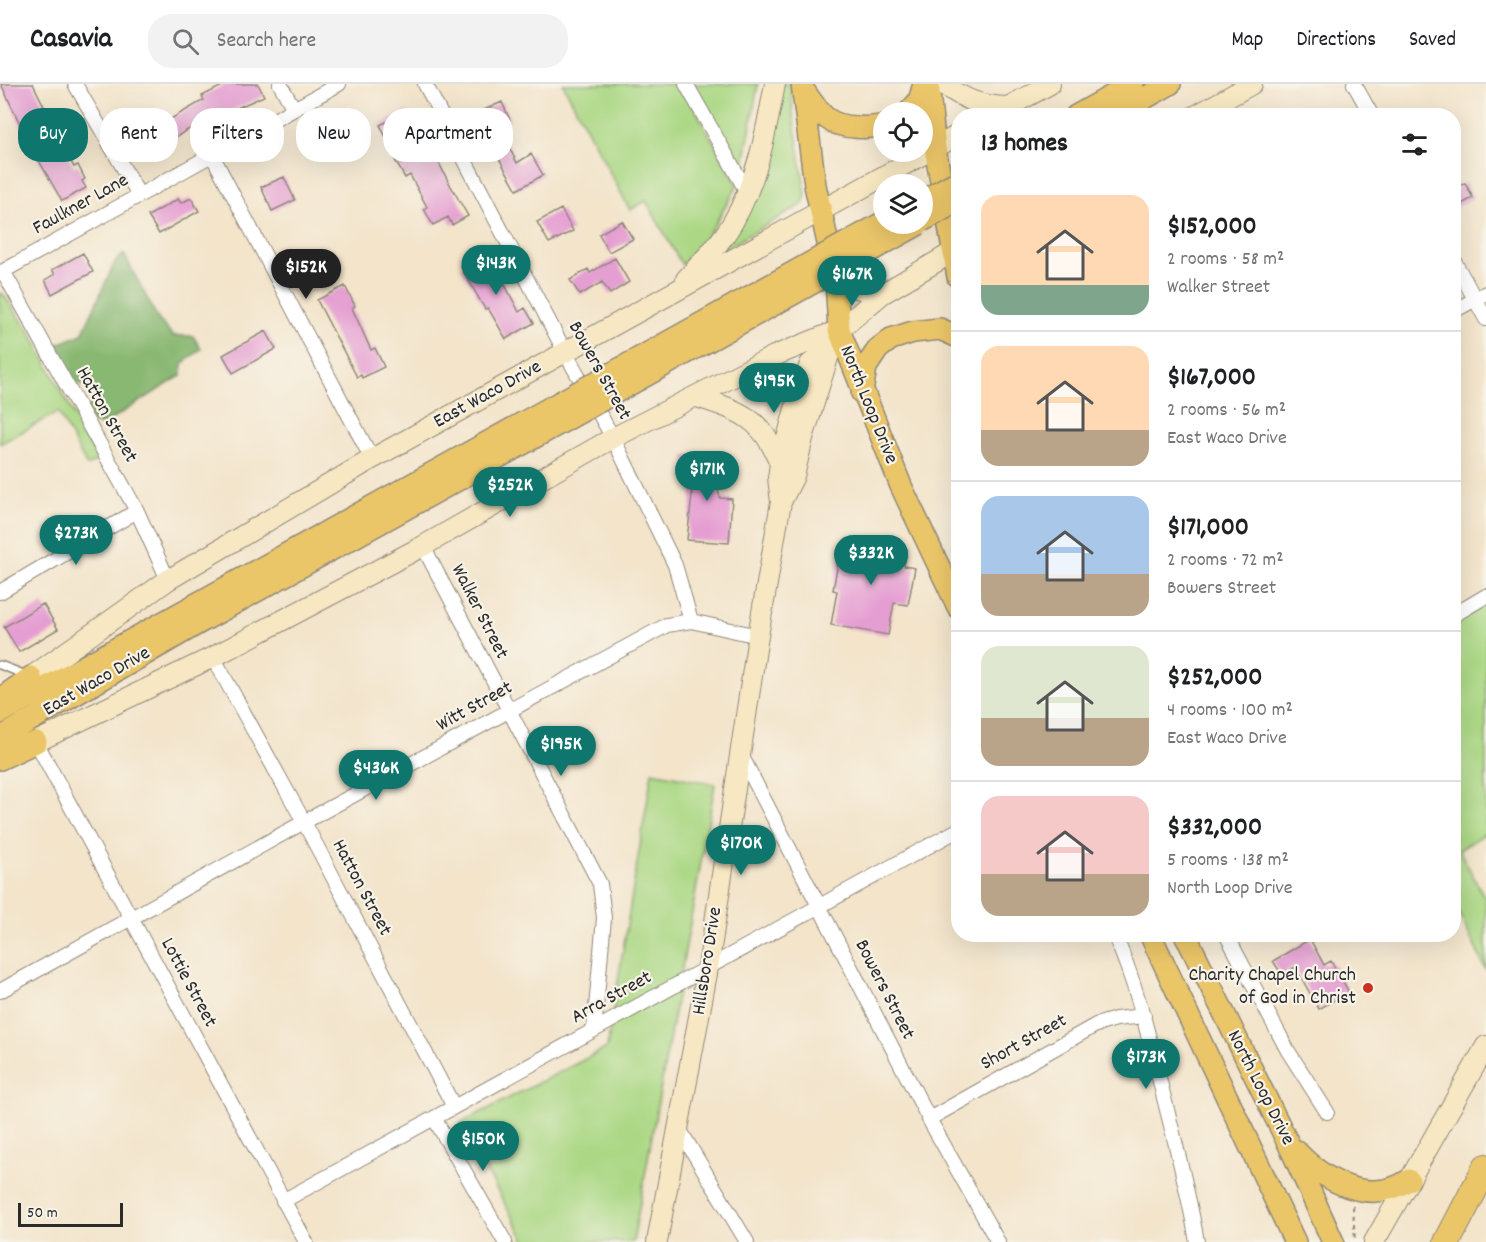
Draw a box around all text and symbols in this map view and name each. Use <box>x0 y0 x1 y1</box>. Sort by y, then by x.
search box <box>148 14 568 68</box>
text: Casavia <box>30 21 112 61</box>
icon: search <box>169 25 202 58</box>
text: Search here <box>217 26 316 57</box>
text: Map <box>1232 26 1263 56</box>
text: Directions <box>1296 26 1376 56</box>
text: Saved <box>1409 26 1456 56</box>
map controls <box>873 102 933 234</box>
button: locate <box>873 102 933 162</box>
chip: Buy <box>18 108 88 162</box>
chip: Rent <box>100 108 178 162</box>
chip: Filters <box>190 108 284 162</box>
chip: New <box>296 108 371 162</box>
chip: Apartment <box>383 108 513 162</box>
text: 13 homes <box>981 126 1068 163</box>
icon: filters <box>1398 128 1431 161</box>
street label: Faulkner Lane <box>28 167 134 243</box>
button: layers <box>873 174 933 234</box>
text: $152,000 <box>1167 209 1257 246</box>
icon: home <box>1029 219 1101 291</box>
pin: $143K <box>454 245 538 296</box>
text: 2 rooms · 58 m² <box>1167 246 1284 274</box>
pin: $152K <box>264 249 348 300</box>
text: $143K <box>476 250 516 278</box>
text: $152K <box>285 254 327 282</box>
pin: $167K <box>810 256 894 307</box>
text: $167K <box>831 261 873 289</box>
text: Walker Street <box>1167 274 1270 302</box>
street label: Bowers Street <box>560 317 638 425</box>
street label: North Loop Drive <box>831 342 905 469</box>
street label: East Waco Drive <box>429 354 547 436</box>
text: $167,000 <box>1167 360 1256 397</box>
street label: Hatton Street <box>68 362 144 468</box>
pin: $195K <box>732 363 816 414</box>
text: $195K <box>753 368 795 396</box>
icon: home <box>1029 370 1101 442</box>
text: 2 rooms · 56 m² <box>1167 397 1286 425</box>
text: East Waco Drive <box>1167 425 1287 453</box>
pin: $171K <box>665 451 749 502</box>
text: $171K <box>689 456 725 484</box>
pin: $252K <box>468 467 552 518</box>
text: $252K <box>487 472 533 500</box>
text: $171,000 <box>1167 510 1249 547</box>
pin: $273K <box>34 515 118 566</box>
text: $273K <box>54 520 98 548</box>
icon: home <box>1029 520 1101 592</box>
pin: $332K <box>829 535 913 586</box>
text: $332K <box>848 540 894 568</box>
text: 2 rooms · 72 m² <box>1167 547 1283 575</box>
street label: Walker Street <box>443 560 515 664</box>
text: Bowers Street <box>1167 575 1276 603</box>
street label: East Waco Drive <box>38 640 156 724</box>
text: $252,000 <box>1167 660 1262 697</box>
icon: home <box>1029 670 1101 742</box>
street label: Witt Street <box>432 675 518 739</box>
text: 4 rooms · 100 m² <box>1167 697 1293 725</box>
text: East Waco Drive <box>1167 725 1287 753</box>
pin: $195K <box>519 726 603 777</box>
text: $195K <box>540 731 582 759</box>
pin: $436K <box>334 750 418 801</box>
text: $436K <box>353 755 399 783</box>
text: $332,000 <box>1167 810 1262 847</box>
icon: home <box>1029 820 1101 892</box>
pin: $170K <box>699 825 783 876</box>
text: $170K <box>720 830 762 858</box>
street label: Hatton Street <box>324 835 398 941</box>
text: 5 rooms · 138 m² <box>1167 847 1289 875</box>
text: North Loop Drive <box>1167 875 1293 903</box>
street label: Hillsboro Drive <box>686 905 730 1017</box>
street label: Lottie Street <box>153 933 223 1033</box>
street label: Bowers Street <box>847 935 921 1045</box>
place label: Charity Chapel Church of God in Christ <box>1188 962 1356 1013</box>
street label: Arra Street <box>567 964 657 1032</box>
marker: Charity Chapel Church of God in Christ <box>1361 981 1375 995</box>
street label: Short Street <box>976 1008 1072 1078</box>
street label: North Loop Drive <box>1219 1026 1301 1151</box>
pin: $173K <box>1104 1039 1188 1090</box>
text: $173K <box>1126 1044 1166 1072</box>
pin: $150K <box>441 1121 525 1172</box>
text: $150K <box>461 1126 505 1154</box>
scale bar <box>18 1200 123 1228</box>
text: 50 m <box>27 1202 58 1225</box>

